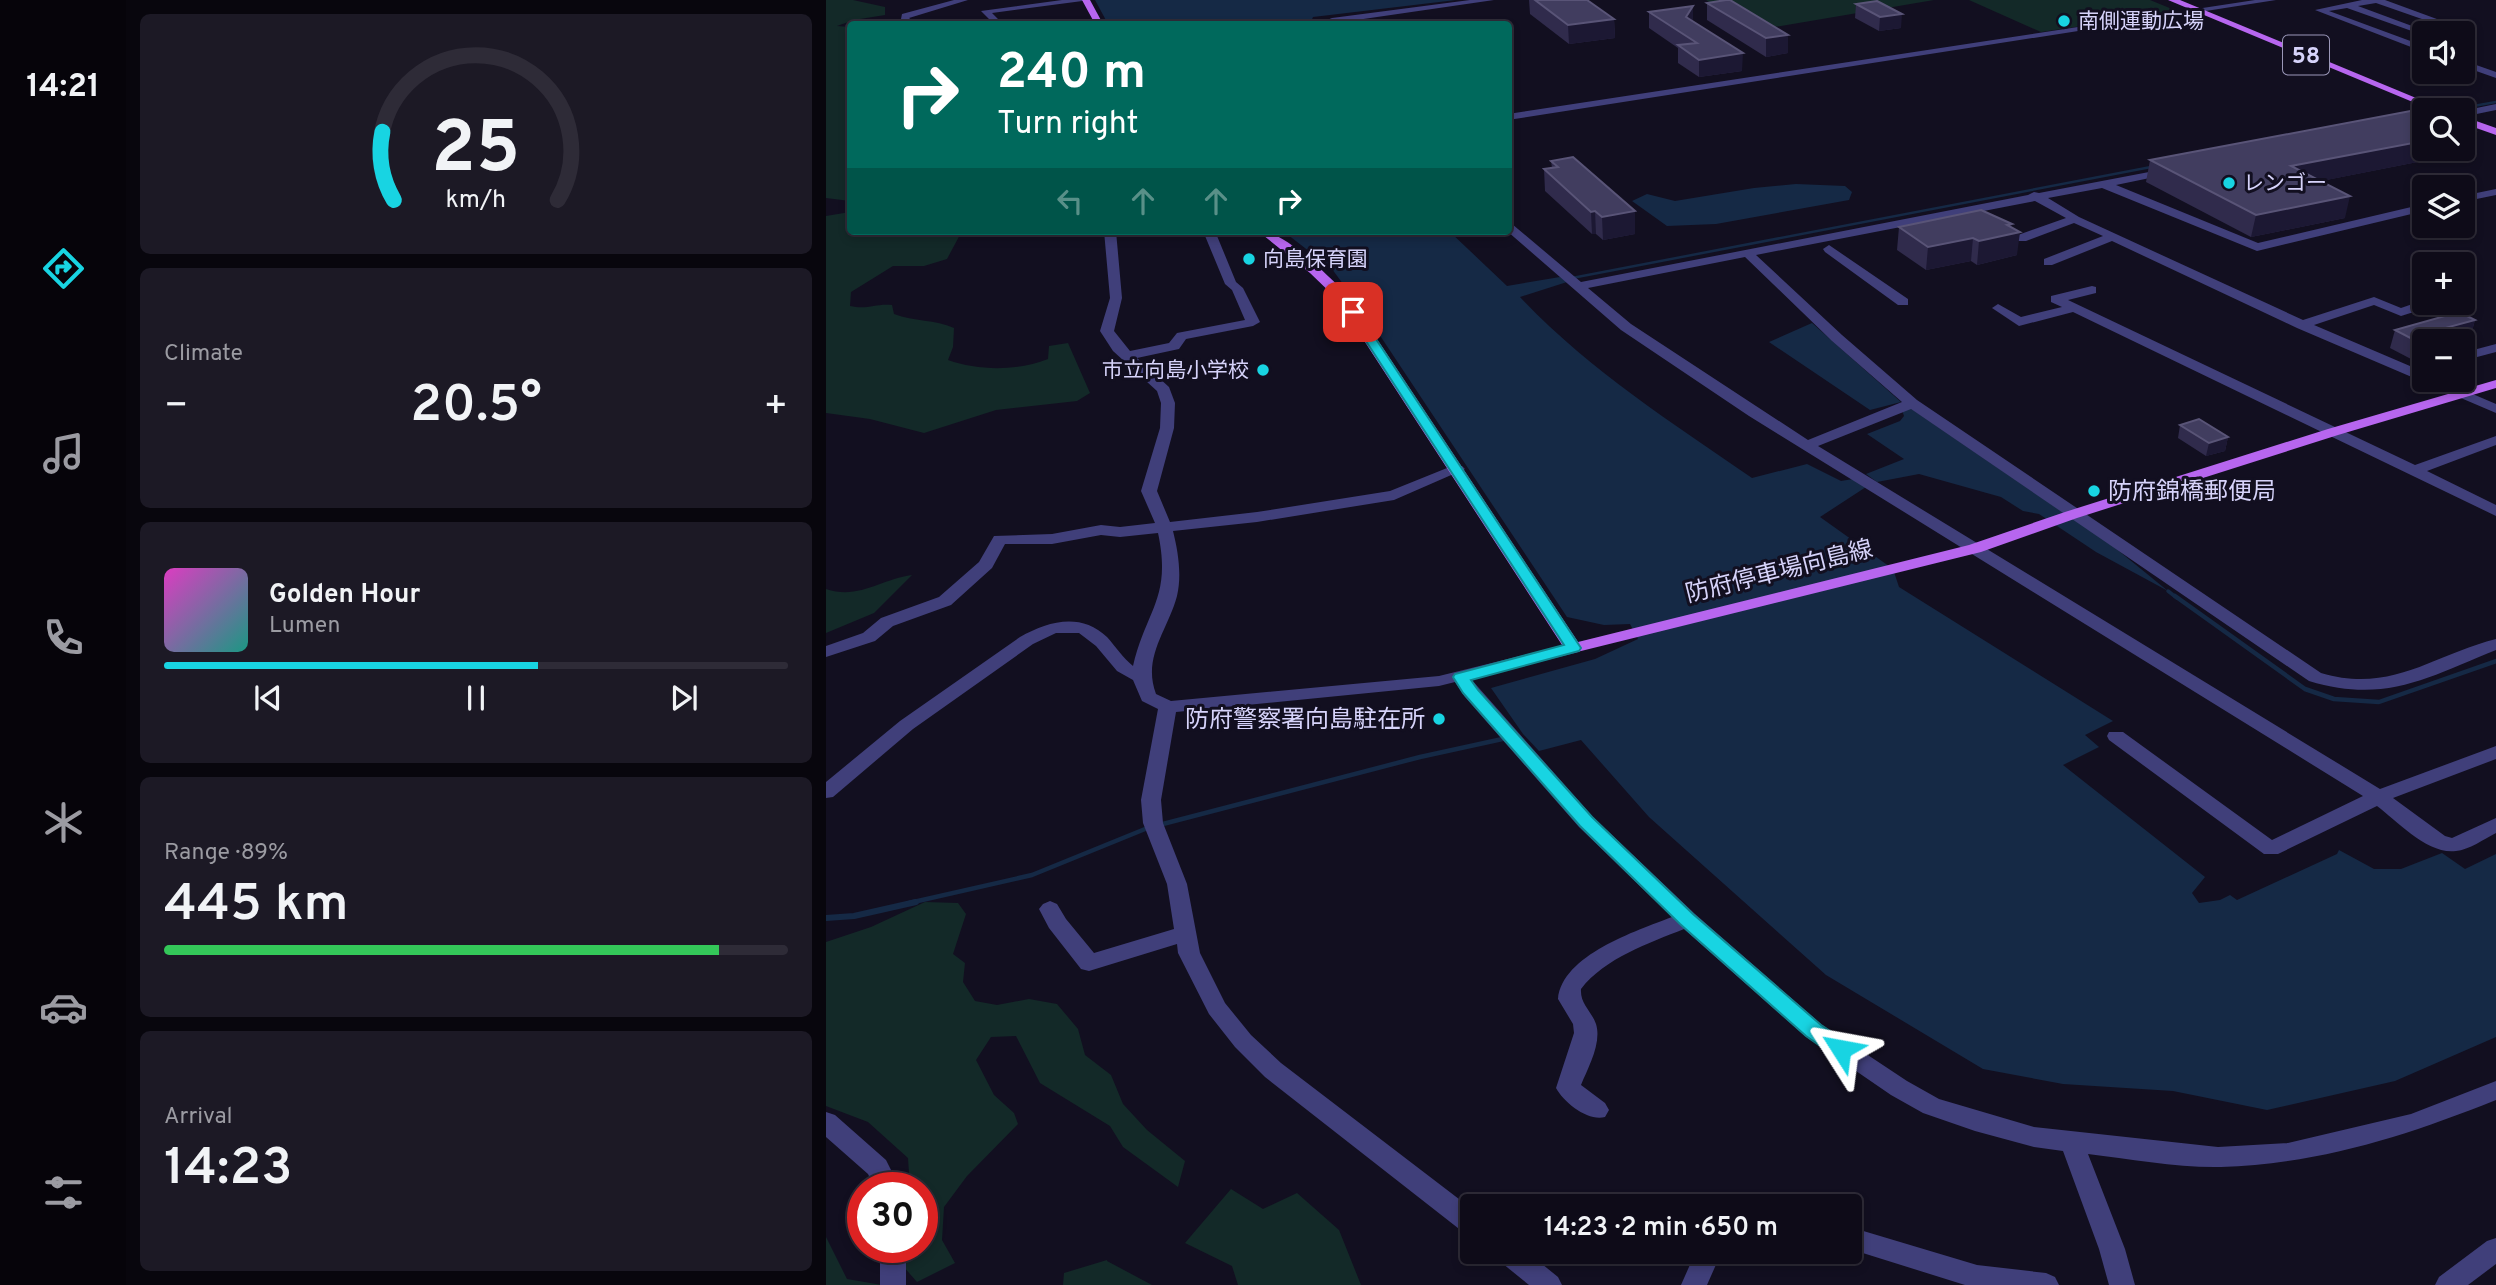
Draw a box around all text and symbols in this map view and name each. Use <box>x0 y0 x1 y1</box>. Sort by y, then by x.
place label: 南側運動広場 <box>2078 9 2204 36</box>
marker: 南側運動広場 <box>2056 13 2072 29</box>
map controls <box>2412 21 2475 392</box>
button: sound <box>2412 21 2475 84</box>
road number: 58 <box>2283 36 2329 74</box>
text: 240 m <box>997 44 1146 106</box>
icon: right <box>882 49 973 140</box>
text: 14:21 <box>26 68 100 108</box>
button: search <box>2412 98 2475 161</box>
text: Turn right <box>997 105 1139 145</box>
text: 25 <box>432 106 521 198</box>
place label: レンゴー <box>2243 171 2327 198</box>
marker: レンゴー <box>2221 175 2237 191</box>
button: layers <box>2412 175 2475 238</box>
icon: left <box>1051 182 1089 220</box>
icon: ahead <box>1124 182 1162 220</box>
icon: ahead <box>1197 182 1235 220</box>
icon: right <box>1270 182 1308 220</box>
text: km/h <box>446 185 506 217</box>
icon: directions <box>39 244 88 293</box>
place label: 向島保育園 <box>1263 247 1368 274</box>
marker: 向島保育園 <box>1241 251 1257 267</box>
button: + <box>2412 252 2475 315</box>
pin <box>1323 282 1383 342</box>
icon: arrive <box>1334 293 1372 331</box>
button: − <box>2412 329 2475 392</box>
text: Climate <box>164 340 243 369</box>
place label: 市立向島小学校 <box>1102 358 1249 385</box>
marker: 市立向島小学校 <box>1255 362 1271 378</box>
text: 20.5° <box>410 374 542 440</box>
text: − <box>164 383 189 432</box>
text: + <box>763 383 788 432</box>
icon: music <box>39 429 88 478</box>
place label: 防府錦橋郵便局 <box>2108 478 2276 508</box>
marker: 防府錦橋郵便局 <box>2086 483 2102 499</box>
street label: 防府停車場向島線 <box>1683 535 1876 611</box>
text: Golden Hour <box>269 579 420 612</box>
text: Lumen <box>269 612 340 641</box>
icon: phone <box>39 613 88 662</box>
icon: previous <box>249 679 287 717</box>
icon: pause <box>457 679 495 717</box>
icon: next <box>665 679 703 717</box>
place label: 防府警察署向島駐在所 <box>1185 706 1425 736</box>
marker: 防府警察署向島駐在所 <box>1431 711 1447 727</box>
icon: climate <box>39 798 88 847</box>
text: Range · 89% <box>164 839 288 868</box>
text: 445 km <box>164 873 349 939</box>
icon: car <box>39 983 88 1032</box>
position arrow <box>1804 1012 1878 1086</box>
text: Arrival <box>164 1103 233 1132</box>
text: 14:23 <box>164 1137 292 1203</box>
icon: filters <box>39 1168 88 1217</box>
speed limit sign: 30 <box>847 1172 938 1263</box>
text: 14:23 · 2 min · 650 m <box>1544 1212 1778 1245</box>

